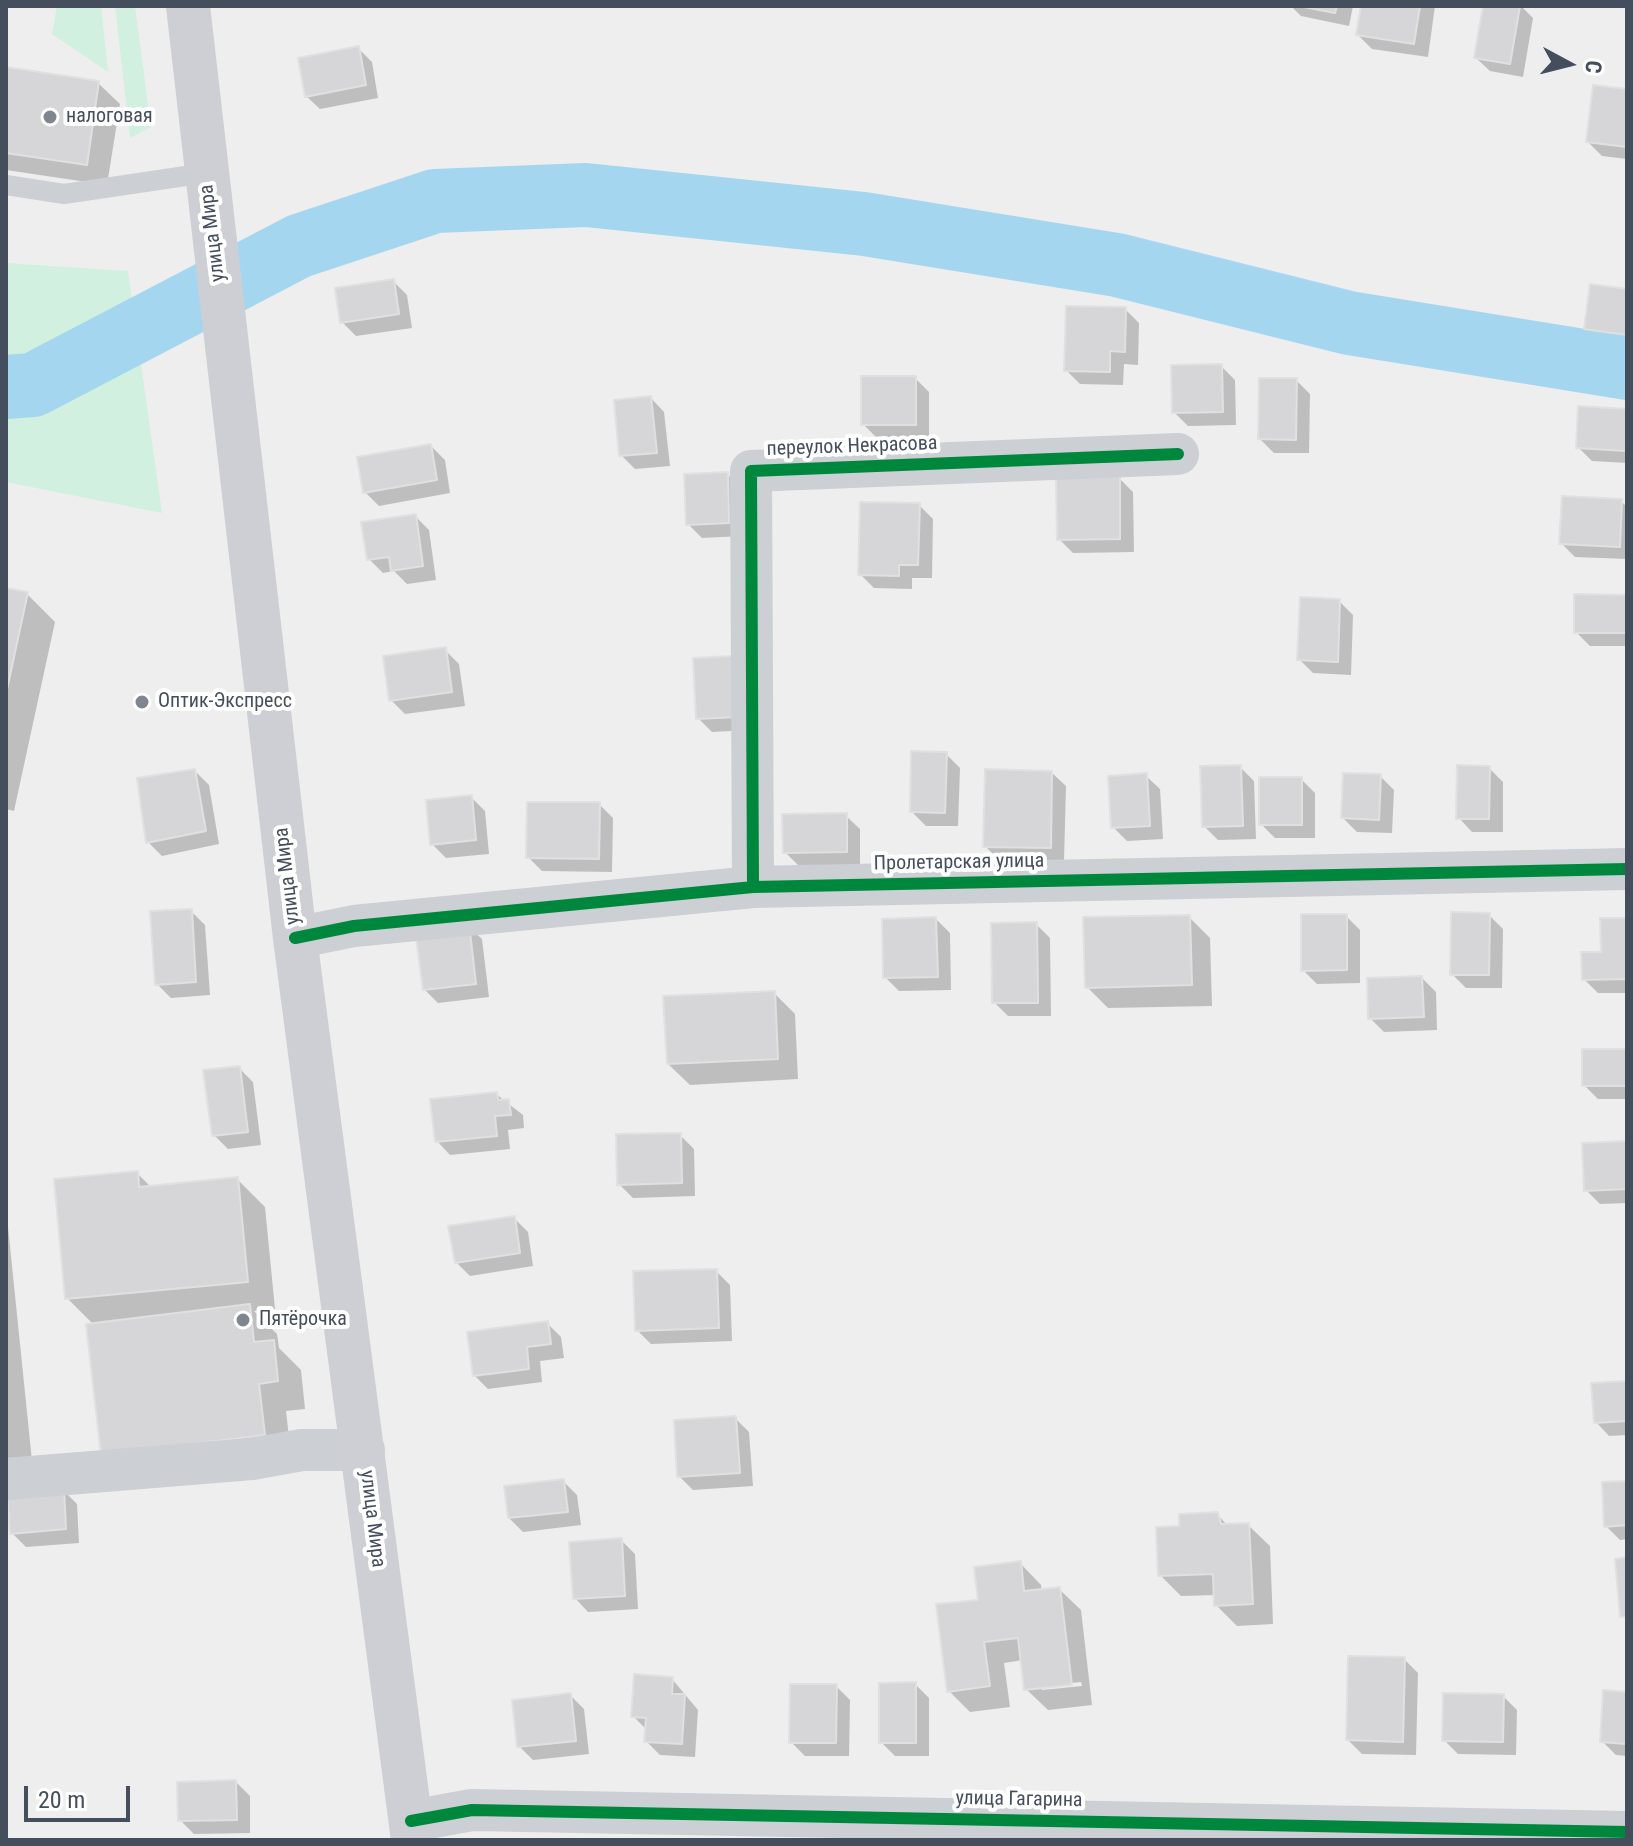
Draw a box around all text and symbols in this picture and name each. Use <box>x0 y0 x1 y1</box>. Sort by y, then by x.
north arrow <box>1529 24 1609 104</box>
text: С <box>1580 59 1606 75</box>
place label: налоговая <box>66 105 153 129</box>
marker: налоговая <box>41 108 59 126</box>
street label: улица Мира <box>195 183 231 283</box>
street label: переулок Некрасова <box>766 432 938 462</box>
place label: Оптик-Экспресс <box>158 690 292 714</box>
marker: Оптик-Экспресс <box>133 693 151 711</box>
street label: улица Мира <box>270 826 306 926</box>
street label: Пролетарская улица <box>874 850 1044 876</box>
place label: Пятёрочка <box>259 1308 347 1332</box>
marker: Пятёрочка <box>234 1311 252 1329</box>
street label: улица Мира <box>354 1469 390 1569</box>
scale bar <box>28 1770 134 1820</box>
text: 20 m <box>38 1786 85 1814</box>
street label: улица Гагарина <box>955 1787 1083 1813</box>

